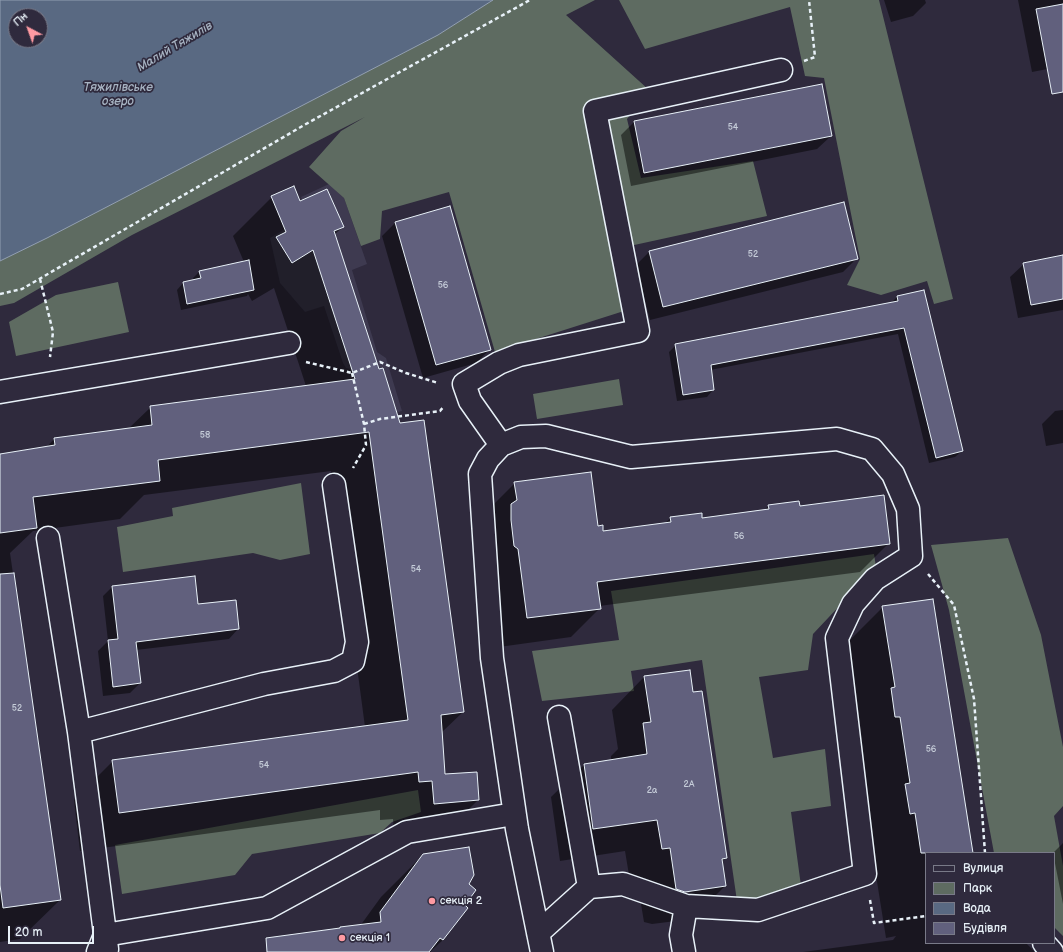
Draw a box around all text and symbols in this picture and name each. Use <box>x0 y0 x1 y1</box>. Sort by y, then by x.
north arrow <box>8 8 48 48</box>
text: Пн <box>11 10 30 29</box>
water label: Малий Тяжилів <box>135 19 215 75</box>
water label: Тяжилівське озеро <box>83 81 153 109</box>
house number: 54 <box>728 123 738 133</box>
house number: 52 <box>748 250 758 260</box>
house number: 56 <box>438 281 448 291</box>
house number: 58 <box>200 431 210 441</box>
house number: 56 <box>734 532 744 542</box>
house number: 54 <box>411 565 421 575</box>
house number: 52 <box>12 704 22 714</box>
house number: 56 <box>926 745 936 755</box>
house number: 54 <box>259 761 269 771</box>
house number: 2А <box>684 780 694 790</box>
house number: 2а <box>647 786 657 796</box>
legend <box>925 852 1055 944</box>
text: Вулиця <box>963 861 1003 876</box>
text: Парк <box>963 881 992 896</box>
place label: секція 2 <box>440 894 482 908</box>
marker: секція 2 <box>427 896 437 906</box>
text: Вода <box>963 901 991 916</box>
scale bar <box>10 918 96 944</box>
text: Будівля <box>963 921 1007 936</box>
text: 20 m <box>15 925 42 940</box>
place label: секція 1 <box>350 931 390 945</box>
marker: секція 1 <box>337 933 347 943</box>

